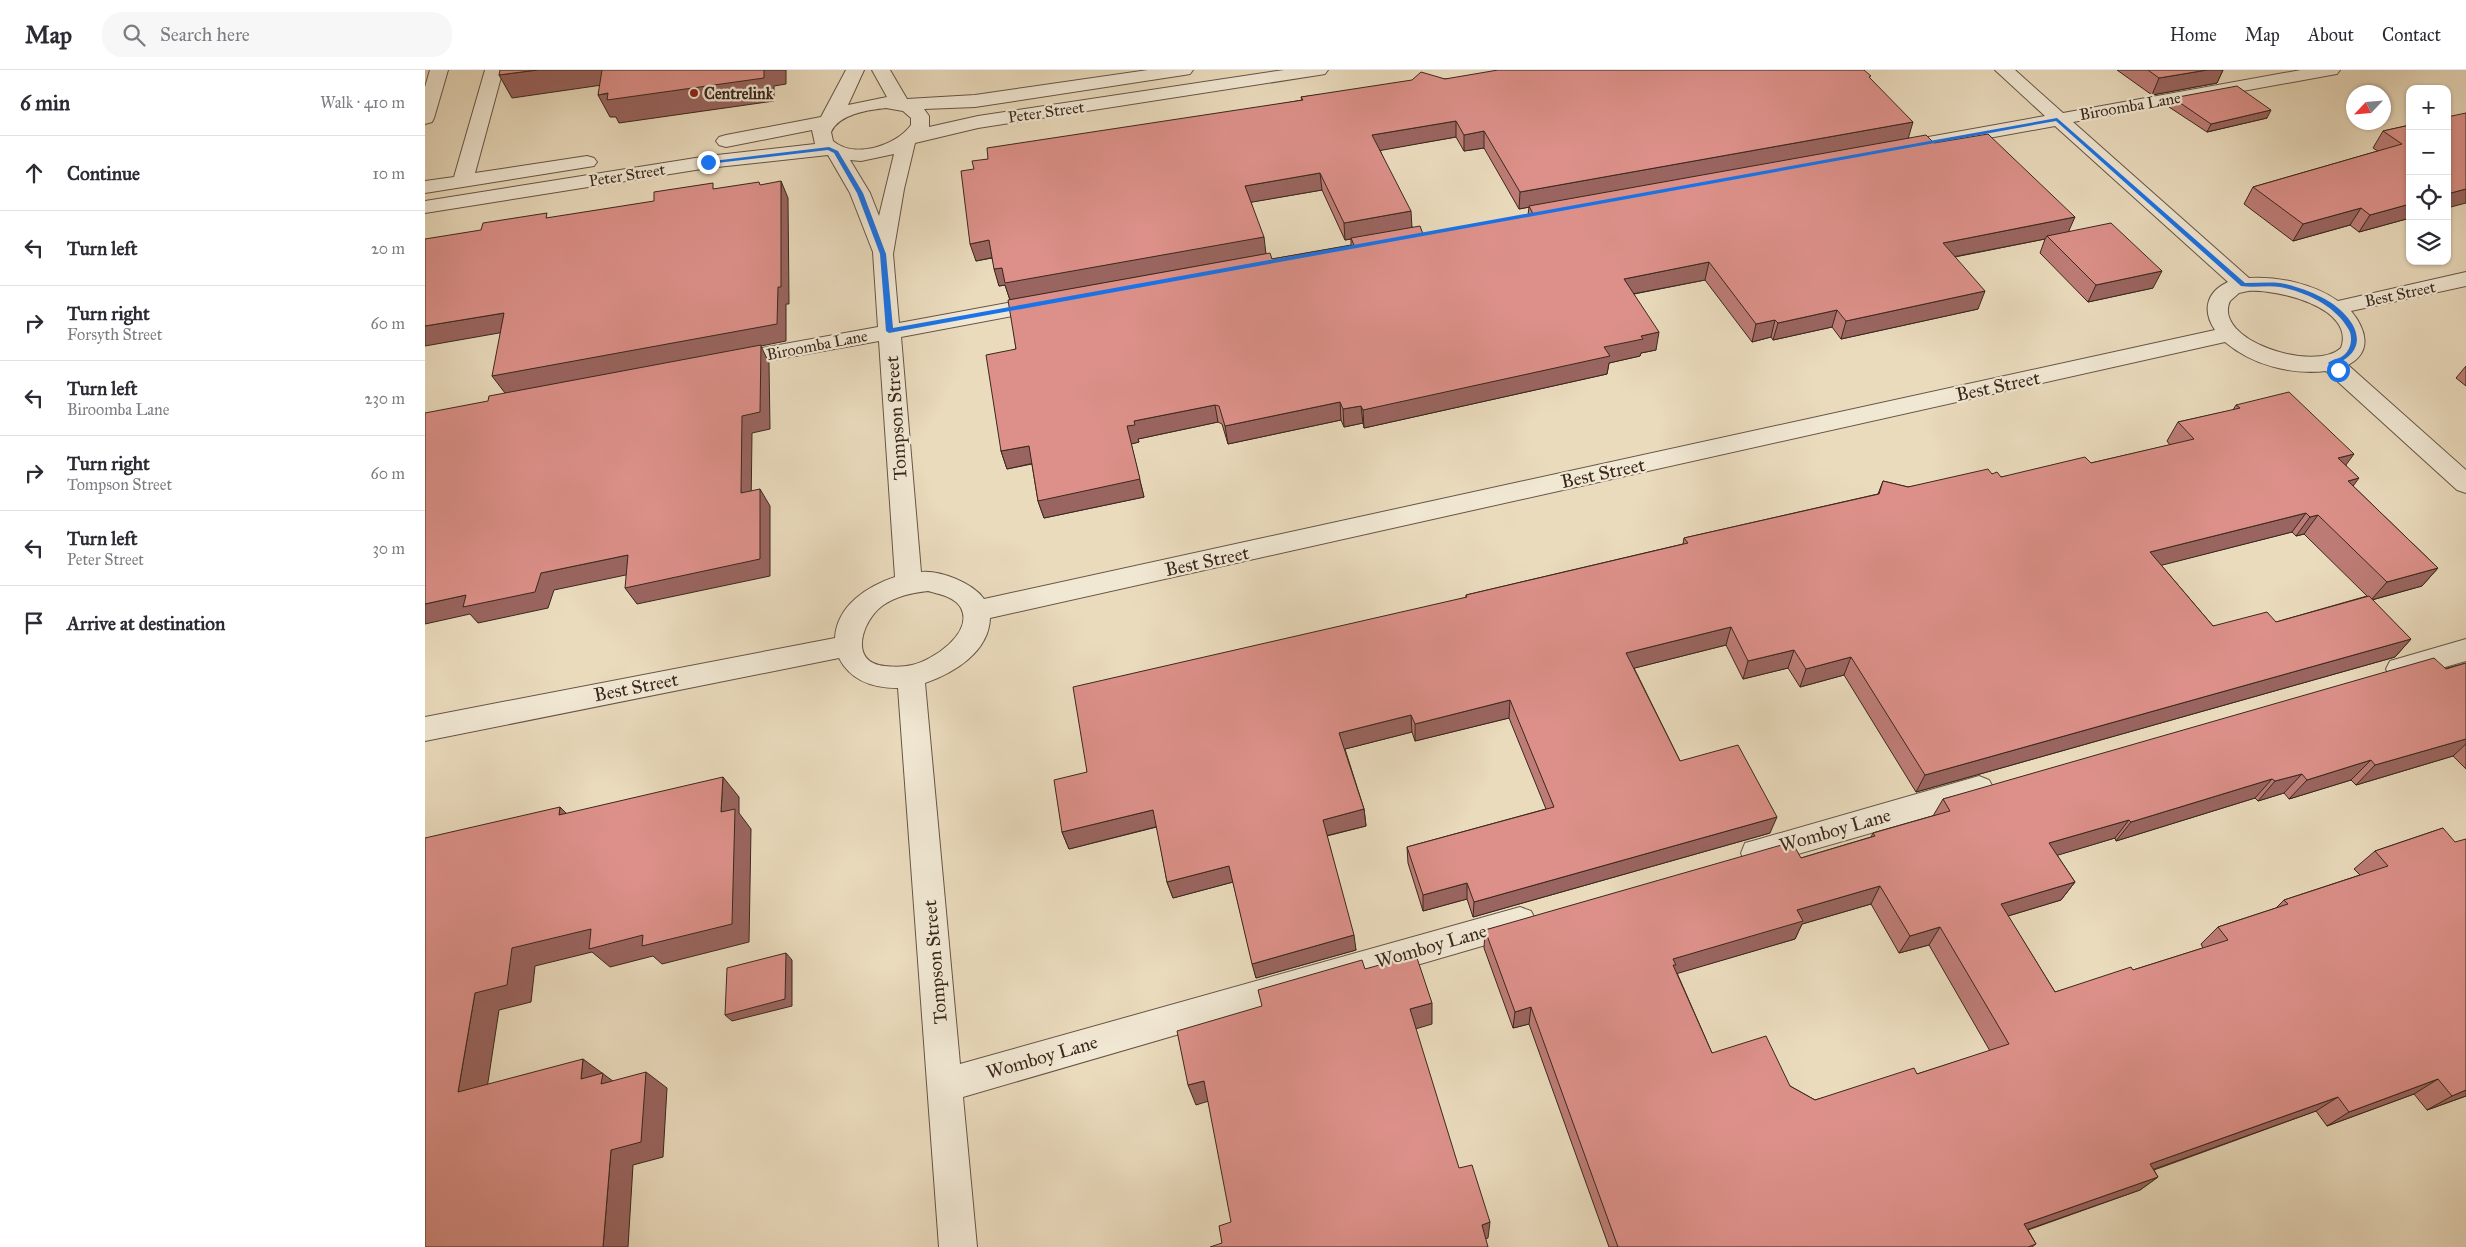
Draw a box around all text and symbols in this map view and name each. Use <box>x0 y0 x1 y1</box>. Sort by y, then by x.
search box <box>102 12 452 57</box>
text: Map <box>25 20 72 50</box>
icon: search <box>120 21 148 49</box>
text: Search here <box>160 23 250 46</box>
text: Home <box>2170 24 2217 46</box>
text: Map <box>2245 24 2280 46</box>
text: About <box>2308 24 2354 46</box>
text: Contact <box>2382 24 2441 46</box>
place label: Centrelink <box>704 84 774 103</box>
north arrow <box>2346 85 2391 130</box>
map controls <box>2406 85 2451 265</box>
button: + <box>2406 85 2451 130</box>
marker: Centrelink <box>688 87 700 99</box>
street label: Biroomba Lane <box>2078 88 2182 124</box>
text: 6 min <box>20 90 70 116</box>
text: Walk · 410 m <box>320 93 405 112</box>
street label: Peter Street <box>1007 97 1086 127</box>
button: − <box>2406 130 2451 175</box>
route end <box>697 151 720 174</box>
icon: ahead <box>20 159 48 187</box>
street label: Peter Street <box>588 160 667 190</box>
text: Continue <box>67 162 140 185</box>
text: 10 m <box>373 164 405 183</box>
button: locate <box>2406 175 2451 220</box>
button: layers <box>2406 220 2451 265</box>
icon: left <box>20 234 48 262</box>
text: Turn left <box>67 237 137 260</box>
text: 20 m <box>371 239 405 258</box>
street label: Best Street <box>2363 277 2437 311</box>
text: Turn right <box>67 302 150 325</box>
icon: right <box>20 309 48 337</box>
text: 60 m <box>371 314 405 333</box>
text: Forsyth Street <box>67 325 162 344</box>
street label: Biroomba Lane <box>765 326 869 364</box>
street label: Tompson Street <box>880 355 912 481</box>
route start <box>2327 359 2350 382</box>
street label: Best Street <box>1954 366 2042 406</box>
text: Turn left <box>67 377 137 400</box>
icon: left <box>20 384 48 412</box>
text: 230 m <box>365 389 405 408</box>
text: Biroomba Lane <box>67 400 169 419</box>
text: Turn right <box>67 452 150 475</box>
street label: Best Street <box>1559 453 1647 493</box>
icon: right <box>20 459 48 487</box>
text: 60 m <box>371 464 405 483</box>
text: Tompson Street <box>67 475 172 494</box>
text: Turn left <box>67 527 137 550</box>
icon: left <box>20 534 48 562</box>
text: 30 m <box>372 539 405 558</box>
street label: Best Street <box>1163 541 1251 581</box>
text: Peter Street <box>67 550 144 569</box>
icon: arrive <box>20 609 48 637</box>
text: Arrive at destination <box>67 612 225 635</box>
street label: Best Street <box>592 668 680 706</box>
street label: Womboy Lane <box>1777 803 1893 857</box>
street label: Tompson Street <box>918 899 952 1025</box>
street label: Womboy Lane <box>1373 919 1489 973</box>
street label: Womboy Lane <box>984 1030 1100 1084</box>

